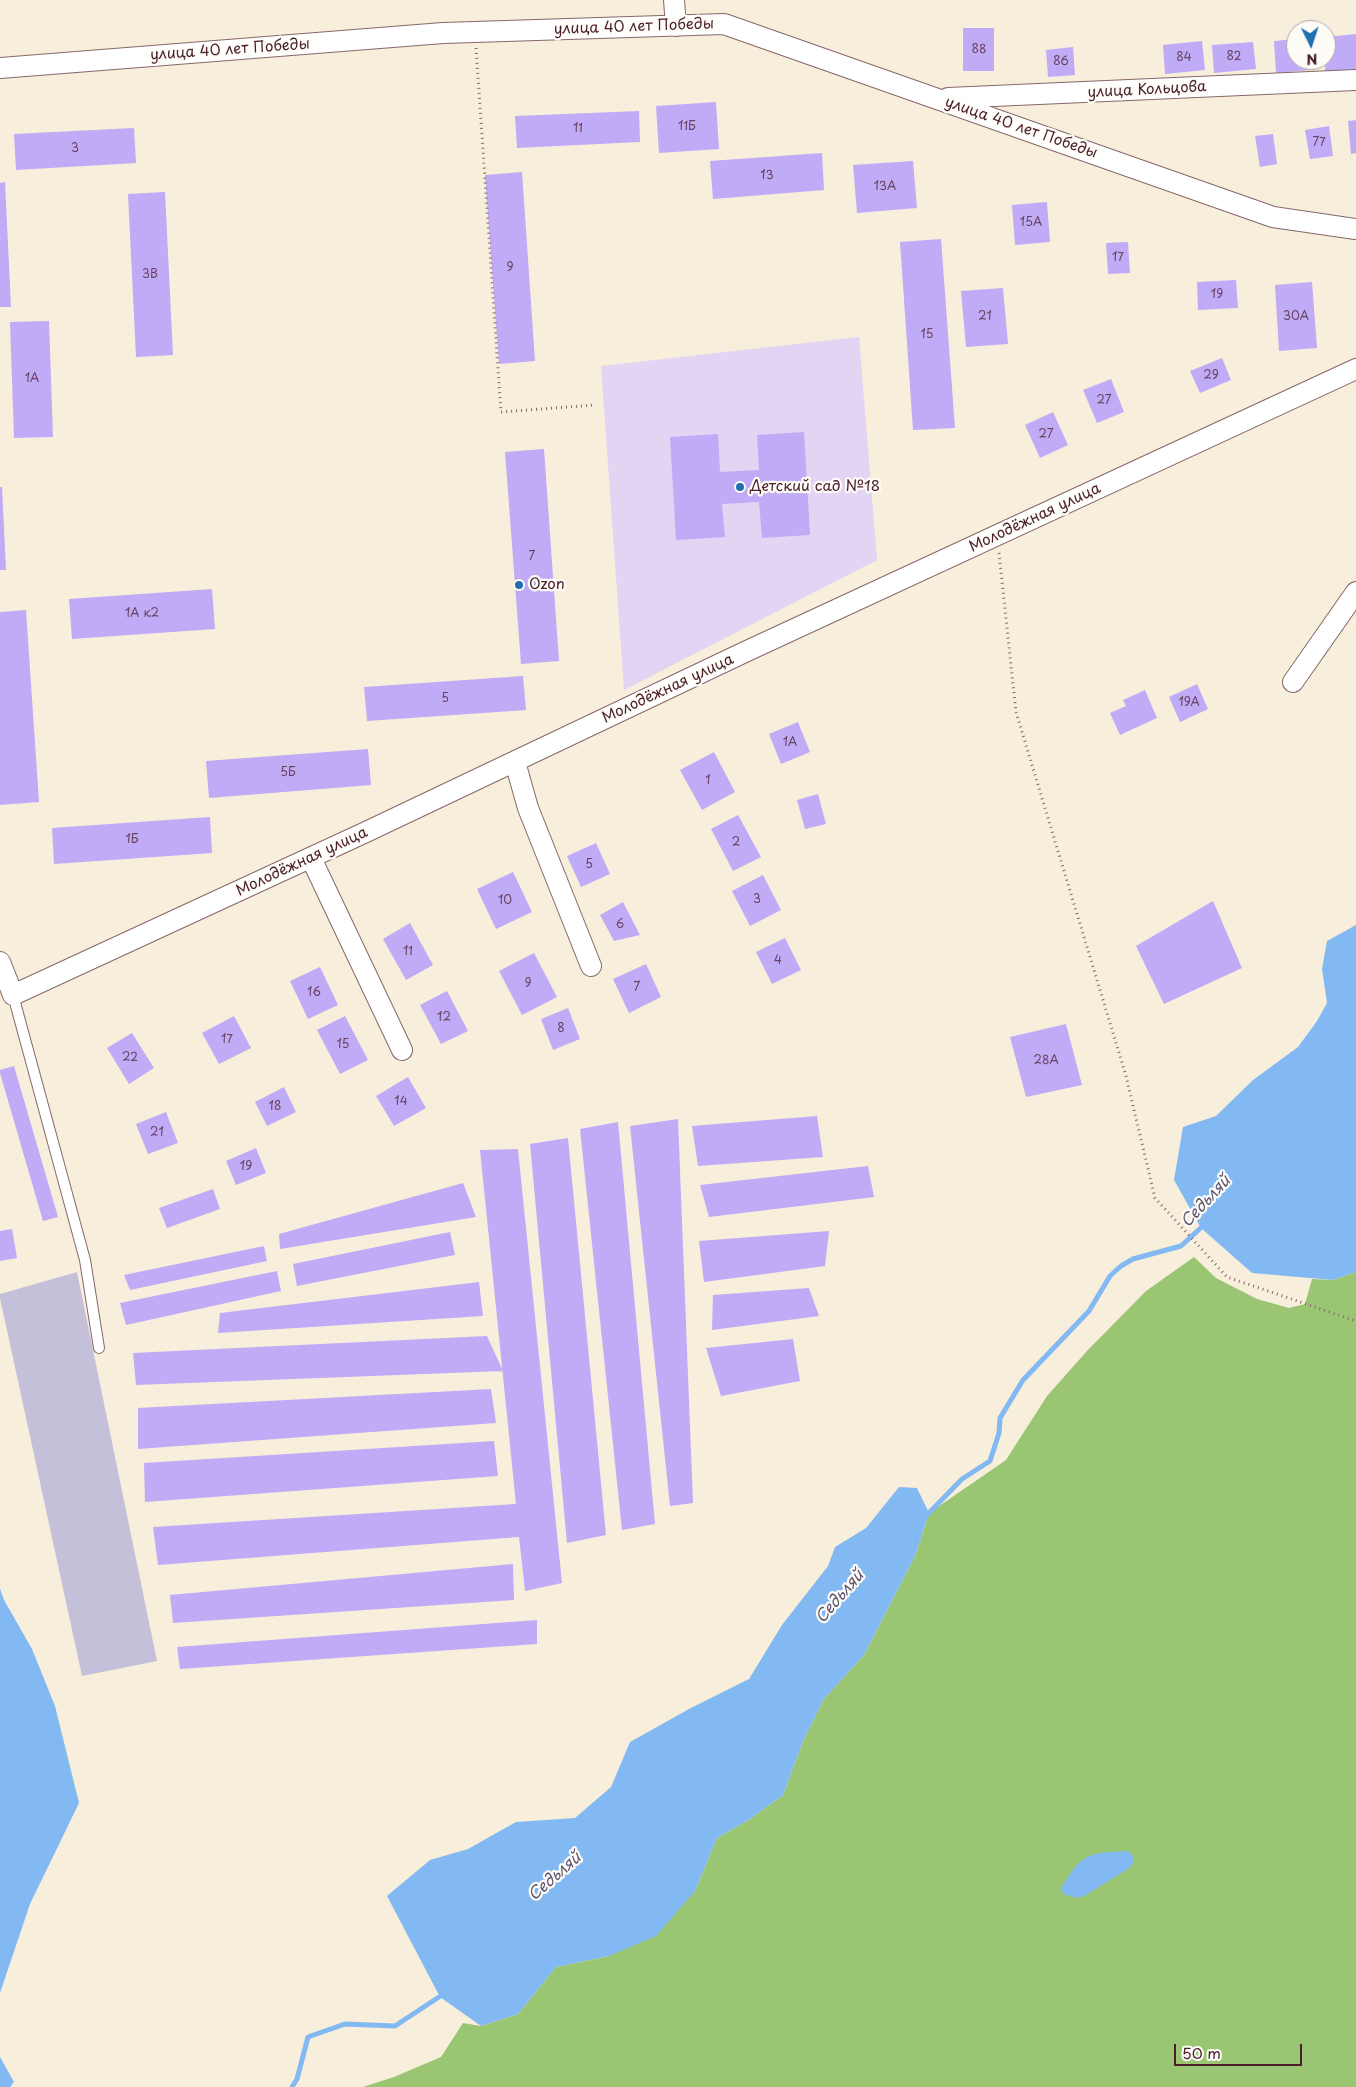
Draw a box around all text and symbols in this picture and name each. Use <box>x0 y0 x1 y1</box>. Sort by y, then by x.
street label: улица 40 лет Победы <box>554 15 714 39</box>
north arrow <box>1286 20 1336 70</box>
street label: улица 40 лет Победы <box>149 35 311 65</box>
house number: 88 <box>972 43 986 57</box>
text: N <box>1306 49 1318 70</box>
house number: 82 <box>1227 50 1241 64</box>
house number: 84 <box>1176 51 1192 65</box>
house number: 86 <box>1053 55 1069 69</box>
street label: улица Кольцова <box>1087 78 1207 102</box>
street label: улица 40 лет Победы <box>942 93 1100 163</box>
house number: 11Б <box>678 120 696 134</box>
house number: 11 <box>573 122 583 136</box>
house number: 77 <box>1312 136 1326 150</box>
house number: 3 <box>71 142 79 156</box>
house number: 13 <box>760 169 774 183</box>
house number: 13А <box>874 180 896 194</box>
house number: 15А <box>1020 216 1042 230</box>
house number: 17 <box>1112 251 1124 265</box>
house number: 9 <box>506 261 514 275</box>
house number: 3В <box>142 268 158 282</box>
house number: 19 <box>1211 288 1223 302</box>
house number: 21 <box>978 310 992 324</box>
house number: 30А <box>1283 310 1309 324</box>
house number: 15 <box>920 328 934 342</box>
house number: 29 <box>1203 369 1219 383</box>
house number: 1А <box>25 372 39 386</box>
house number: 27 <box>1097 394 1111 408</box>
house number: 27 <box>1039 428 1053 442</box>
place label: Детский сад №18 <box>750 478 880 496</box>
street label: Молодёжная улица <box>966 480 1104 556</box>
marker: Детский сад №18 <box>734 481 746 493</box>
house number: 7 <box>529 550 535 564</box>
place label: Ozon <box>529 576 565 594</box>
marker: Ozon <box>513 579 525 591</box>
house number: 1А к2 <box>125 607 159 621</box>
street label: Молодёжная улица <box>599 651 737 727</box>
house number: 5 <box>441 692 449 706</box>
house number: 19А <box>1178 696 1200 710</box>
house number: 1А <box>783 736 797 750</box>
house number: 5Б <box>280 766 296 780</box>
house number: 1 <box>705 774 711 788</box>
street label: Молодёжная улица <box>233 824 371 900</box>
house number: 1Б <box>125 833 139 847</box>
house number: 2 <box>732 836 740 850</box>
house number: 5 <box>585 858 593 872</box>
house number: 3 <box>753 893 761 907</box>
house number: 10 <box>498 894 512 908</box>
house number: 6 <box>616 918 624 932</box>
house number: 11 <box>403 945 413 959</box>
house number: 4 <box>774 954 782 968</box>
house number: 9 <box>524 977 532 991</box>
house number: 7 <box>634 981 640 995</box>
house number: 16 <box>307 986 321 1000</box>
house number: 12 <box>437 1011 451 1025</box>
house number: 8 <box>557 1022 565 1036</box>
house number: 17 <box>221 1033 233 1047</box>
house number: 15 <box>336 1038 350 1052</box>
house number: 22 <box>122 1051 138 1065</box>
house number: 28А <box>1033 1054 1059 1068</box>
house number: 14 <box>394 1095 408 1109</box>
house number: 18 <box>269 1100 281 1114</box>
house number: 21 <box>150 1126 164 1140</box>
house number: 19 <box>240 1160 252 1174</box>
water label: Седьляй <box>1177 1172 1235 1232</box>
water label: Седьляй <box>812 1567 868 1627</box>
water label: Седьляй <box>525 1849 585 1905</box>
scale bar <box>1176 2034 1304 2066</box>
text: 50 m <box>1182 2041 1221 2064</box>

